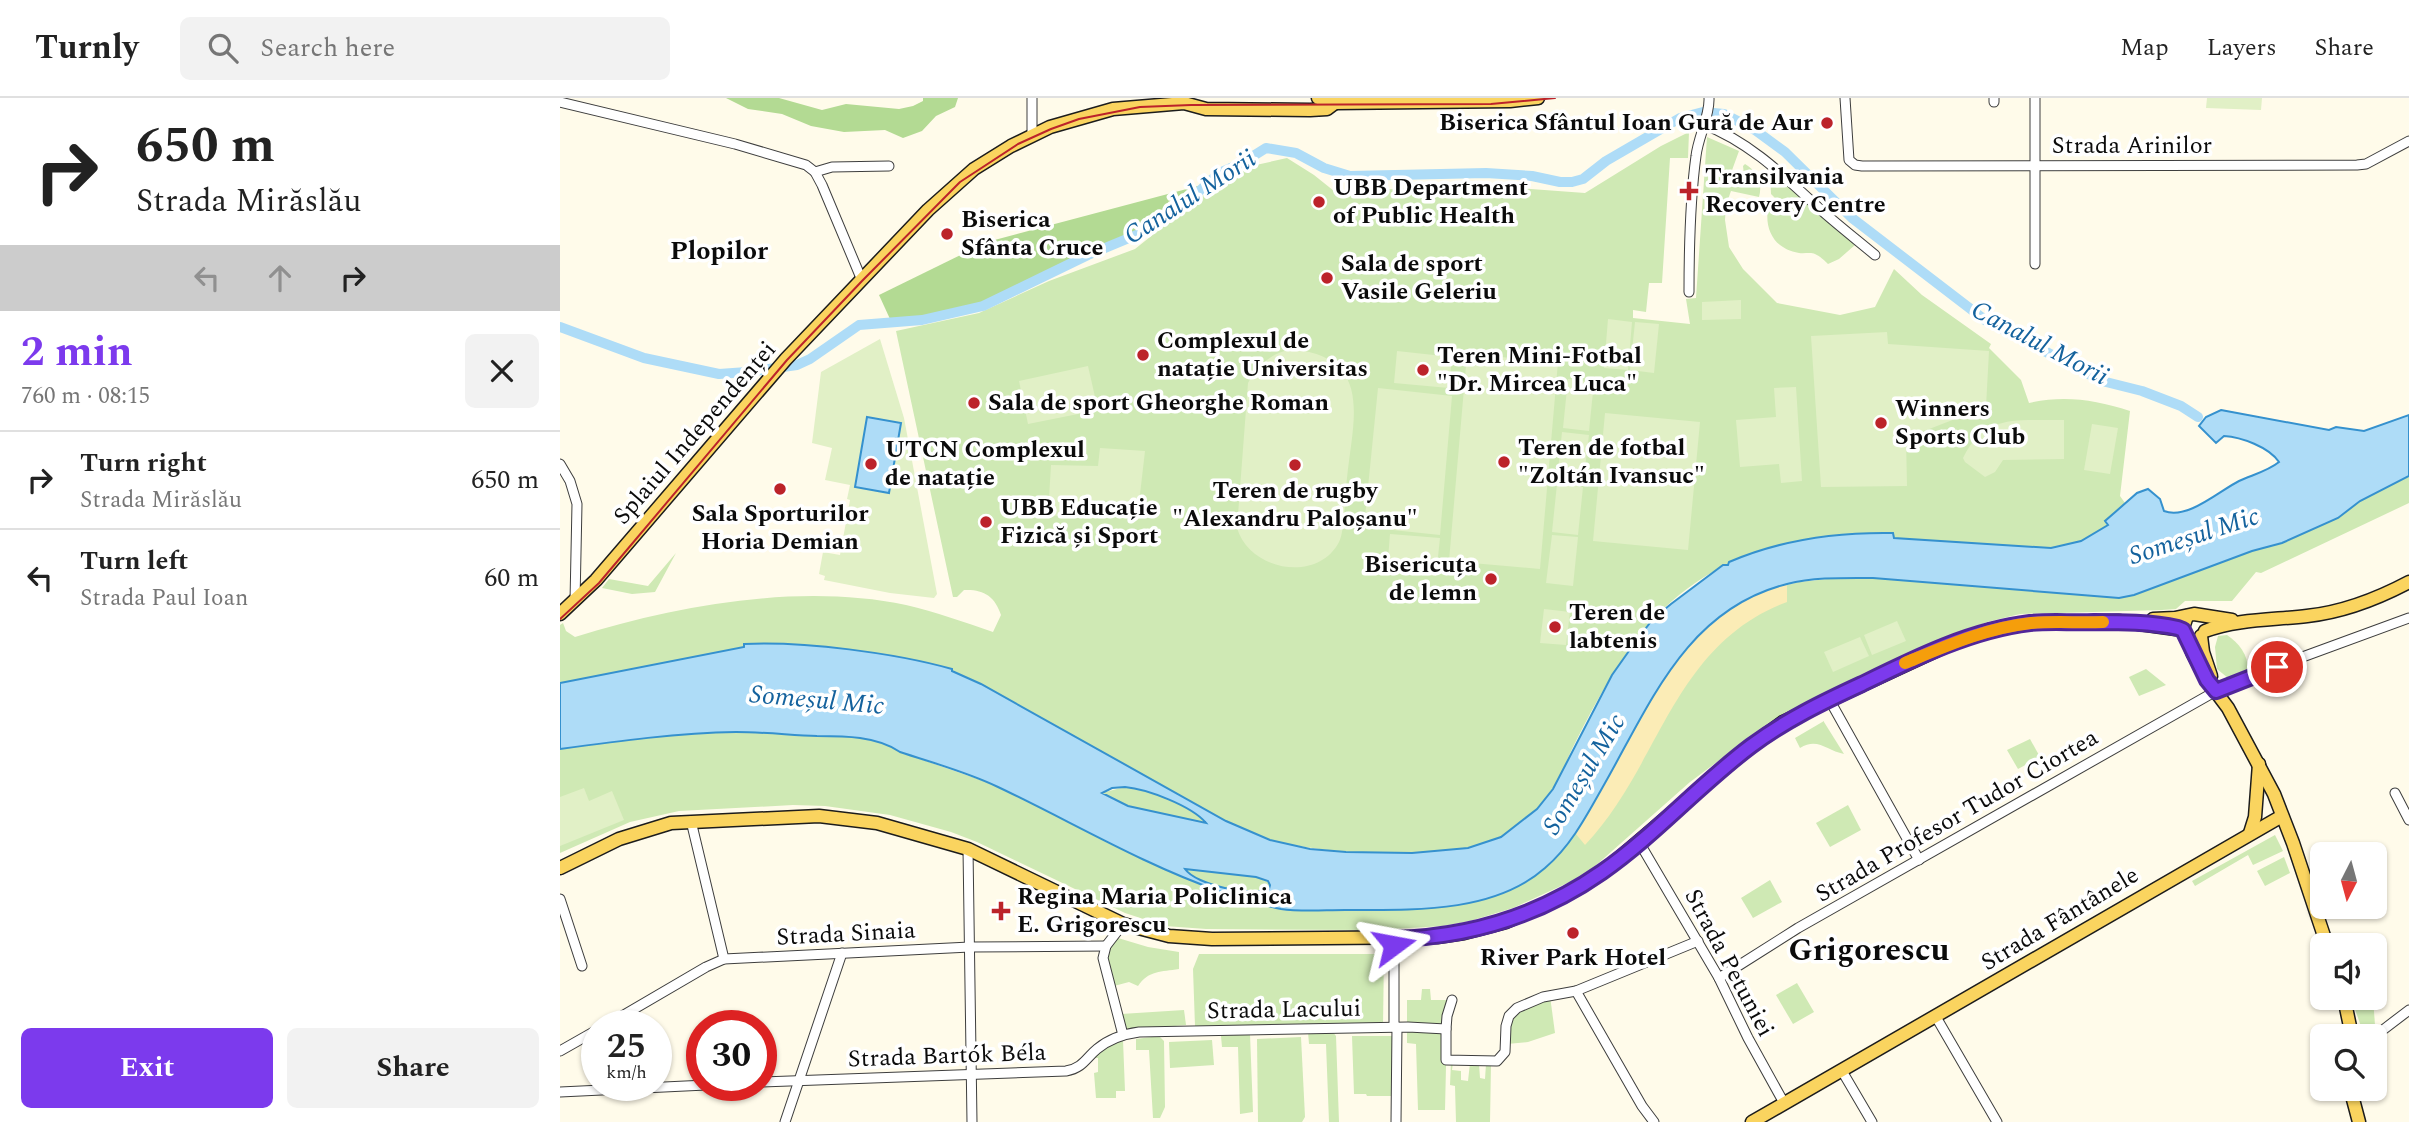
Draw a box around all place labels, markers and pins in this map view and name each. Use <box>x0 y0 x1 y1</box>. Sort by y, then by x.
place label: Biserica Sfântul Ioan Gură de Aur <box>1439 105 1814 141</box>
marker: Biserica Sfântul Ioan Gură de Aur <box>1819 115 1835 131</box>
place label: Transilvania Recovery Centre <box>1705 159 1886 223</box>
place label: UBB Department of Public Health <box>1333 170 1528 234</box>
marker: Transilvania Recovery Centre <box>1679 181 1699 201</box>
marker: UBB Department of Public Health <box>1311 194 1327 210</box>
place label: Biserica Sfânta Cruce <box>961 202 1103 266</box>
marker: Biserica Sfânta Cruce <box>939 226 955 242</box>
place label: Sala de sport Vasile Geleriu <box>1341 246 1497 310</box>
marker: Sala de sport Vasile Geleriu <box>1319 270 1335 286</box>
place label: Complexul de natație Universitas <box>1157 323 1368 387</box>
place label: Teren Mini-Fotbal "Dr. Mircea Luca" <box>1437 338 1642 402</box>
marker: Complexul de natație Universitas <box>1135 347 1151 363</box>
marker: Teren Mini-Fotbal "Dr. Mircea Luca" <box>1415 362 1431 378</box>
place label: Sala de sport Gheorghe Roman <box>988 385 1329 421</box>
place label: Winners Sports Club <box>1895 391 2025 455</box>
marker: Sala de sport Gheorghe Roman <box>966 395 982 411</box>
marker: Winners Sports Club <box>1873 415 1889 431</box>
place label: Teren de fotbal "Zoltán Ivansuc" <box>1518 430 1705 494</box>
place label: UTCN Complexul de natație <box>885 432 1085 496</box>
marker: Teren de fotbal "Zoltán Ivansuc" <box>1496 454 1512 470</box>
marker: UTCN Complexul de natație <box>863 456 879 472</box>
marker: Teren de rugby "Alexandru Paloșanu" <box>1287 457 1303 473</box>
place label: Teren de rugby "Alexandru Paloșanu" <box>1172 473 1418 537</box>
marker: Sala Sporturilor Horia Demian <box>772 481 788 497</box>
place label: UBB Educație Fizică și Sport <box>1000 490 1158 554</box>
place label: Sala Sporturilor Horia Demian <box>692 496 869 560</box>
marker: UBB Educație Fizică și Sport <box>978 514 994 530</box>
place label: Bisericuța de lemn <box>1364 547 1478 611</box>
marker: Bisericuța de lemn <box>1483 571 1499 587</box>
place label: Teren de labtenis <box>1569 595 1665 659</box>
marker: Teren de labtenis <box>1547 619 1563 635</box>
pin <box>2247 637 2307 697</box>
place label: Regina Maria Policlinica E. Grigorescu <box>1017 879 1293 943</box>
marker: Regina Maria Policlinica E. Grigorescu <box>991 901 1011 921</box>
marker: River Park Hotel <box>1565 925 1581 941</box>
place label: River Park Hotel <box>1480 940 1666 976</box>

